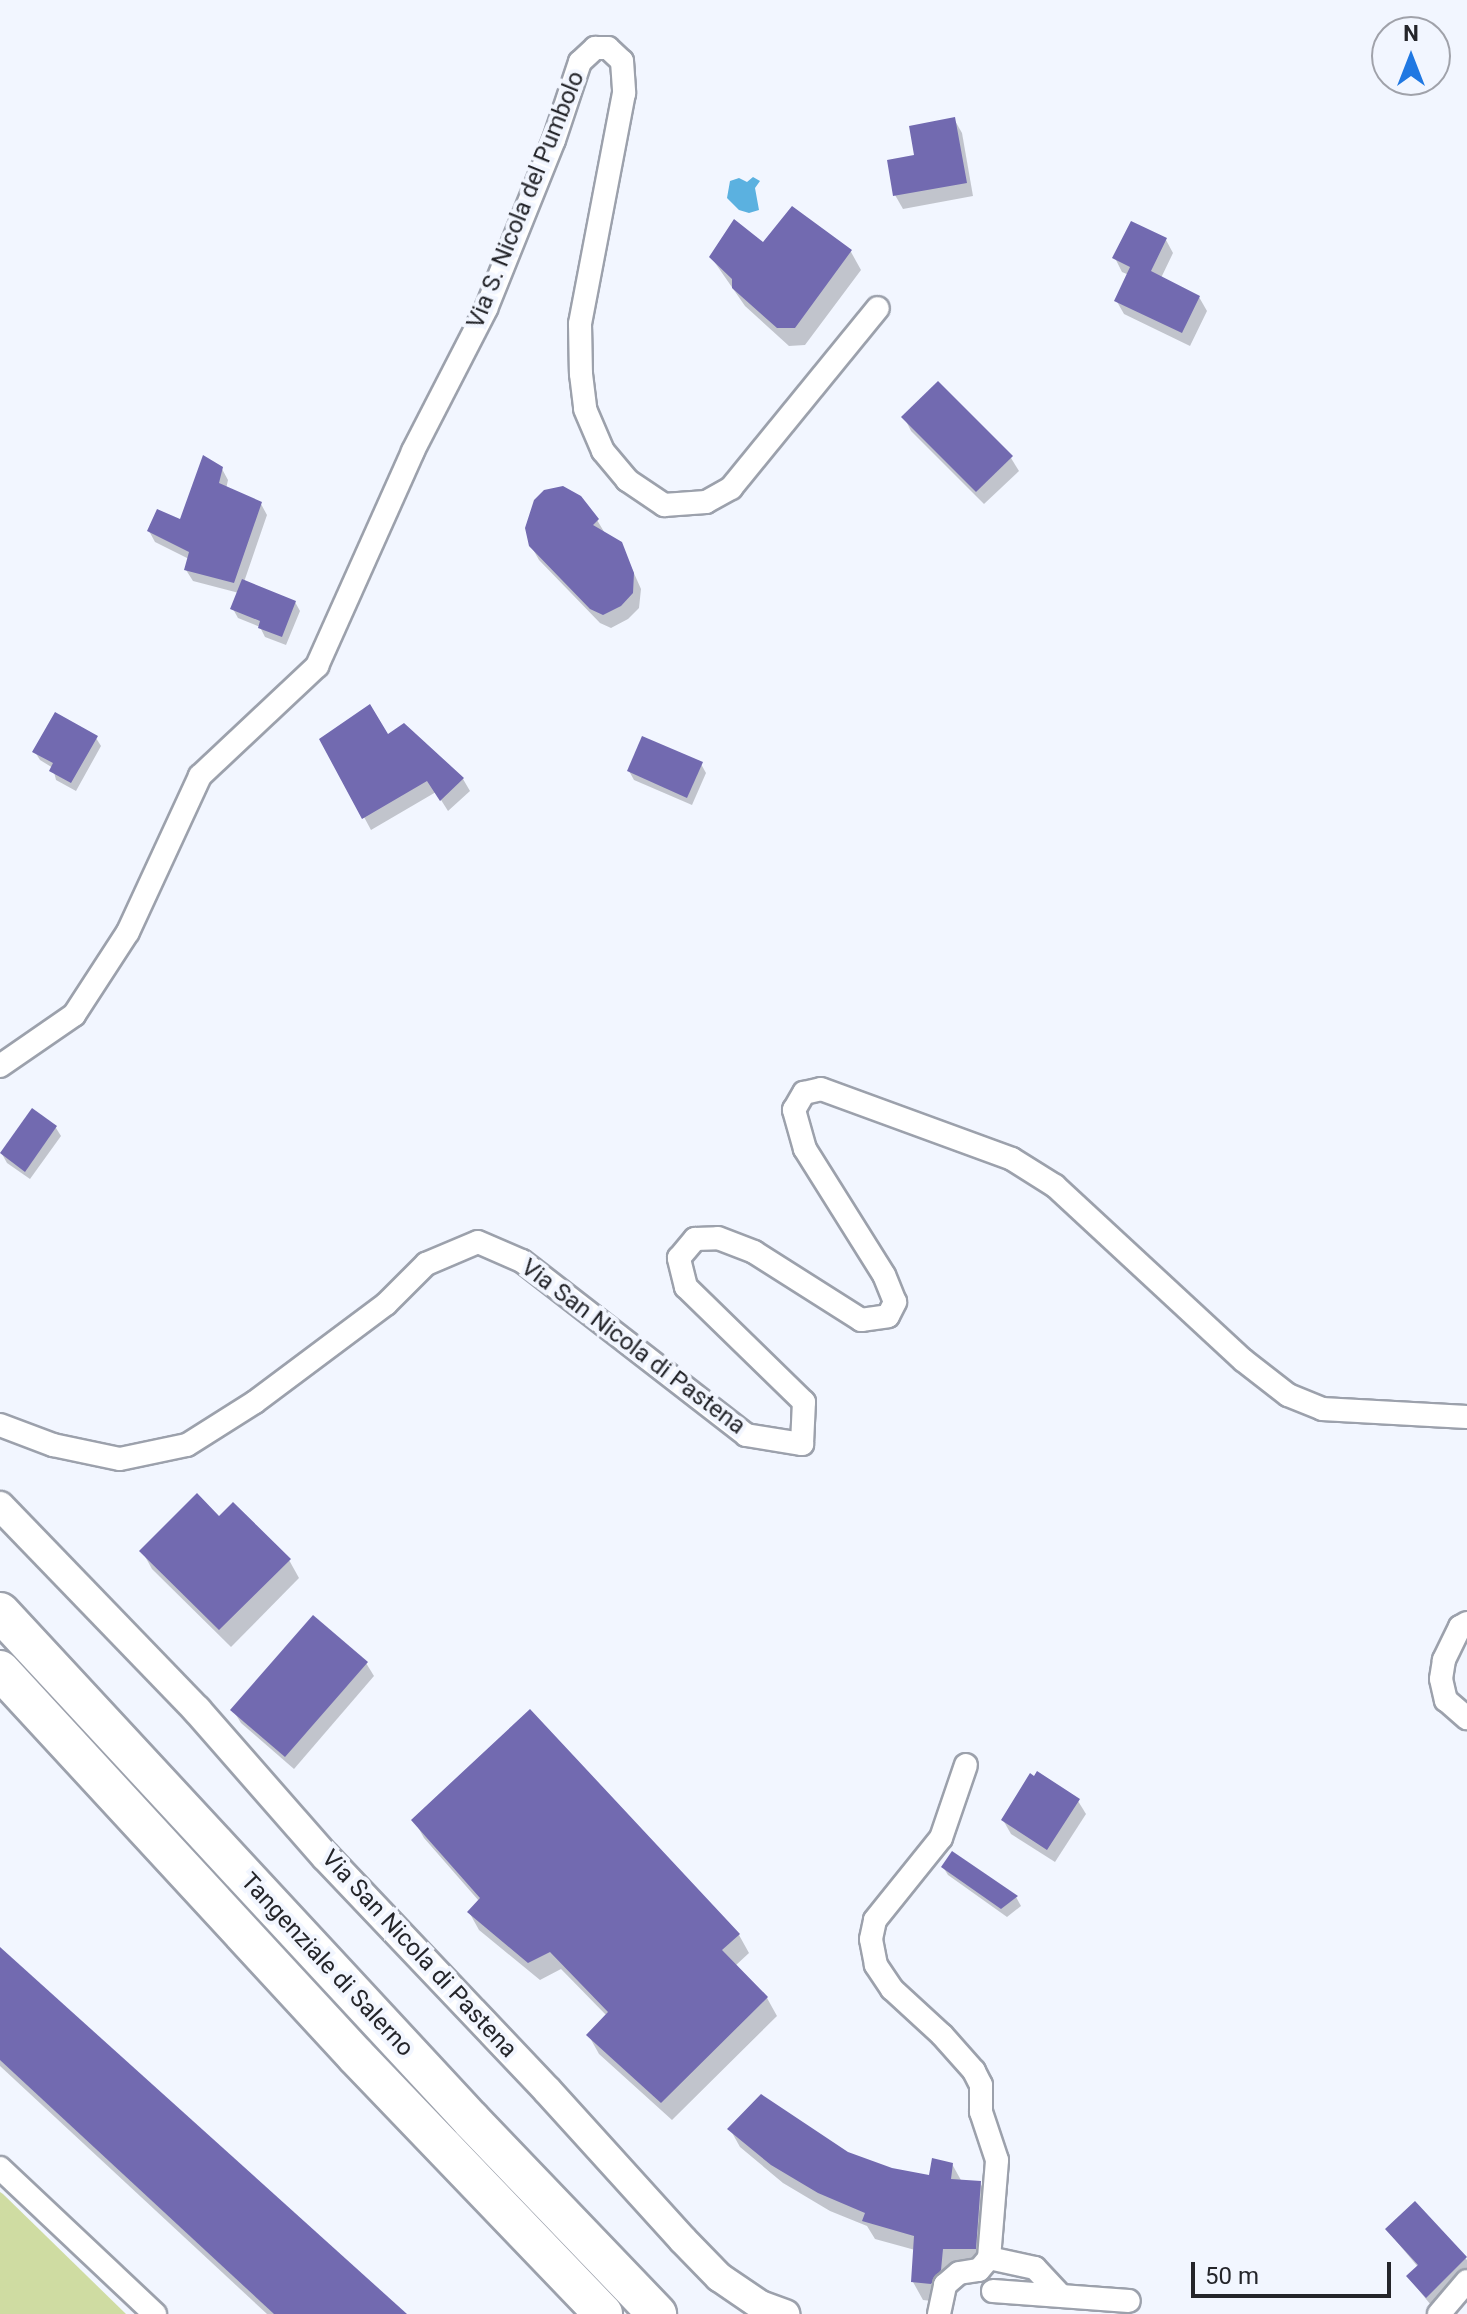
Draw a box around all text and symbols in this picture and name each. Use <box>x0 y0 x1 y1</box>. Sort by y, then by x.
north arrow <box>1371 16 1451 96</box>
text: N <box>1403 21 1419 46</box>
street label: Via S. Nicola del Pumbolo <box>461 67 591 333</box>
street label: Via San Nicola di Pastena <box>515 1253 751 1441</box>
street label: Via San Nicola di Pastena <box>315 1844 523 2064</box>
street label: Tangenziale di Salerno <box>235 1867 419 2063</box>
scale bar <box>1195 2246 1395 2296</box>
text: 50 m <box>1205 2262 1259 2290</box>

